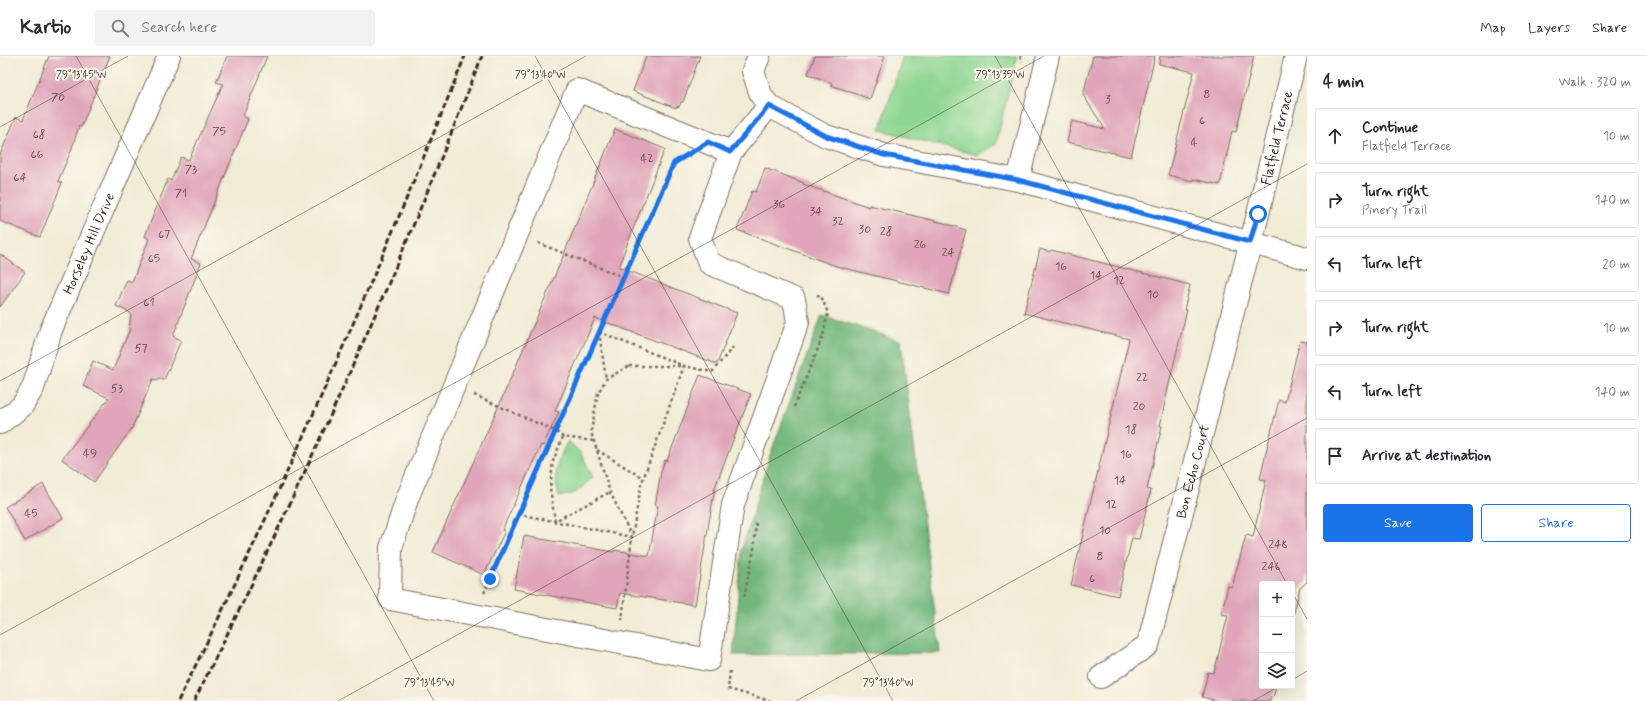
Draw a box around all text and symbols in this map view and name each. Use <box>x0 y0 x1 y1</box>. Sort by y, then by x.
search box <box>95 10 375 46</box>
text: Kartio <box>20 15 71 40</box>
icon: search <box>109 17 131 39</box>
text: Search here <box>141 18 217 38</box>
text: Map <box>1480 19 1506 37</box>
text: Layers <box>1528 19 1570 37</box>
text: Share <box>1592 19 1627 37</box>
text: 79°13'45"W <box>56 68 106 82</box>
text: 79°13'40"W <box>515 68 565 82</box>
text: 79°13'35"W <box>976 68 1024 82</box>
text: 4 min <box>1323 71 1364 93</box>
text: Walk · 320 m <box>1558 74 1631 91</box>
house number: 8 <box>1204 87 1210 103</box>
street label: Flatfield Terrace <box>1257 89 1297 187</box>
house number: 70 <box>51 90 65 106</box>
house number: 3 <box>1105 92 1111 108</box>
house number: 6 <box>1199 113 1205 129</box>
text: Continue <box>1362 118 1418 138</box>
house number: 75 <box>212 124 226 140</box>
icon: ahead <box>1324 125 1346 147</box>
house number: 68 <box>33 127 45 143</box>
text: 10 m <box>1603 128 1630 145</box>
house number: 4 <box>1191 135 1198 151</box>
text: Flatfield Terrace <box>1362 138 1452 155</box>
house number: 66 <box>31 147 44 163</box>
house number: 42 <box>640 151 654 167</box>
house number: 73 <box>185 162 197 178</box>
house number: 64 <box>13 170 27 186</box>
text: Turn right <box>1362 182 1429 202</box>
house number: 71 <box>175 186 187 202</box>
icon: right <box>1324 189 1346 211</box>
street label: Horseley Hill Drive <box>59 190 119 297</box>
text: 140 m <box>1595 192 1630 209</box>
house number: 36 <box>773 197 785 213</box>
text: Pinery Trail <box>1362 202 1427 219</box>
house number: 34 <box>810 204 822 220</box>
route start <box>1249 205 1267 223</box>
house number: 32 <box>832 214 844 230</box>
house number: 30 <box>859 222 871 238</box>
house number: 28 <box>880 224 892 240</box>
house number: 67 <box>158 227 170 243</box>
house number: 26 <box>914 237 927 253</box>
house number: 24 <box>941 245 955 261</box>
house number: 65 <box>148 251 160 267</box>
icon: left <box>1324 253 1346 275</box>
text: Turn left <box>1362 254 1422 274</box>
text: 20 m <box>1602 256 1630 273</box>
house number: 16 <box>1055 259 1067 275</box>
house number: 14 <box>1090 268 1102 284</box>
house number: 12 <box>1113 273 1125 289</box>
house number: 10 <box>1147 287 1159 303</box>
house number: 61 <box>143 295 155 311</box>
icon: right <box>1324 317 1346 339</box>
text: Turn right <box>1362 318 1429 338</box>
text: 10 m <box>1603 320 1630 337</box>
house number: 57 <box>134 341 148 357</box>
house number: 22 <box>1136 370 1148 386</box>
house number: 53 <box>111 381 123 397</box>
icon: left <box>1324 381 1346 403</box>
text: Turn left <box>1362 382 1422 402</box>
text: 140 m <box>1595 384 1630 401</box>
house number: 20 <box>1133 399 1146 415</box>
house number: 18 <box>1125 422 1137 438</box>
street label: Bon Echo Court <box>1173 422 1214 520</box>
icon: arrive <box>1324 445 1346 467</box>
house number: 49 <box>83 446 97 462</box>
text: Arrive at destination <box>1362 446 1491 466</box>
house number: 16 <box>1120 447 1132 463</box>
house number: 14 <box>1114 473 1126 489</box>
house number: 12 <box>1105 497 1117 513</box>
button: Save <box>1323 504 1473 542</box>
button: Share <box>1481 504 1631 542</box>
house number: 45 <box>24 506 38 522</box>
house number: 10 <box>1099 523 1111 539</box>
house number: 248 <box>1268 537 1288 553</box>
house number: 8 <box>1097 549 1103 565</box>
house number: 246 <box>1262 559 1281 575</box>
route end <box>481 570 499 588</box>
house number: 6 <box>1089 571 1095 587</box>
map controls <box>1259 581 1295 689</box>
button: + <box>1259 581 1295 617</box>
button: − <box>1259 617 1295 653</box>
button: layers <box>1259 653 1295 689</box>
text: 79°13'45"W <box>404 676 454 690</box>
text: 79°13'40"W <box>863 676 913 690</box>

